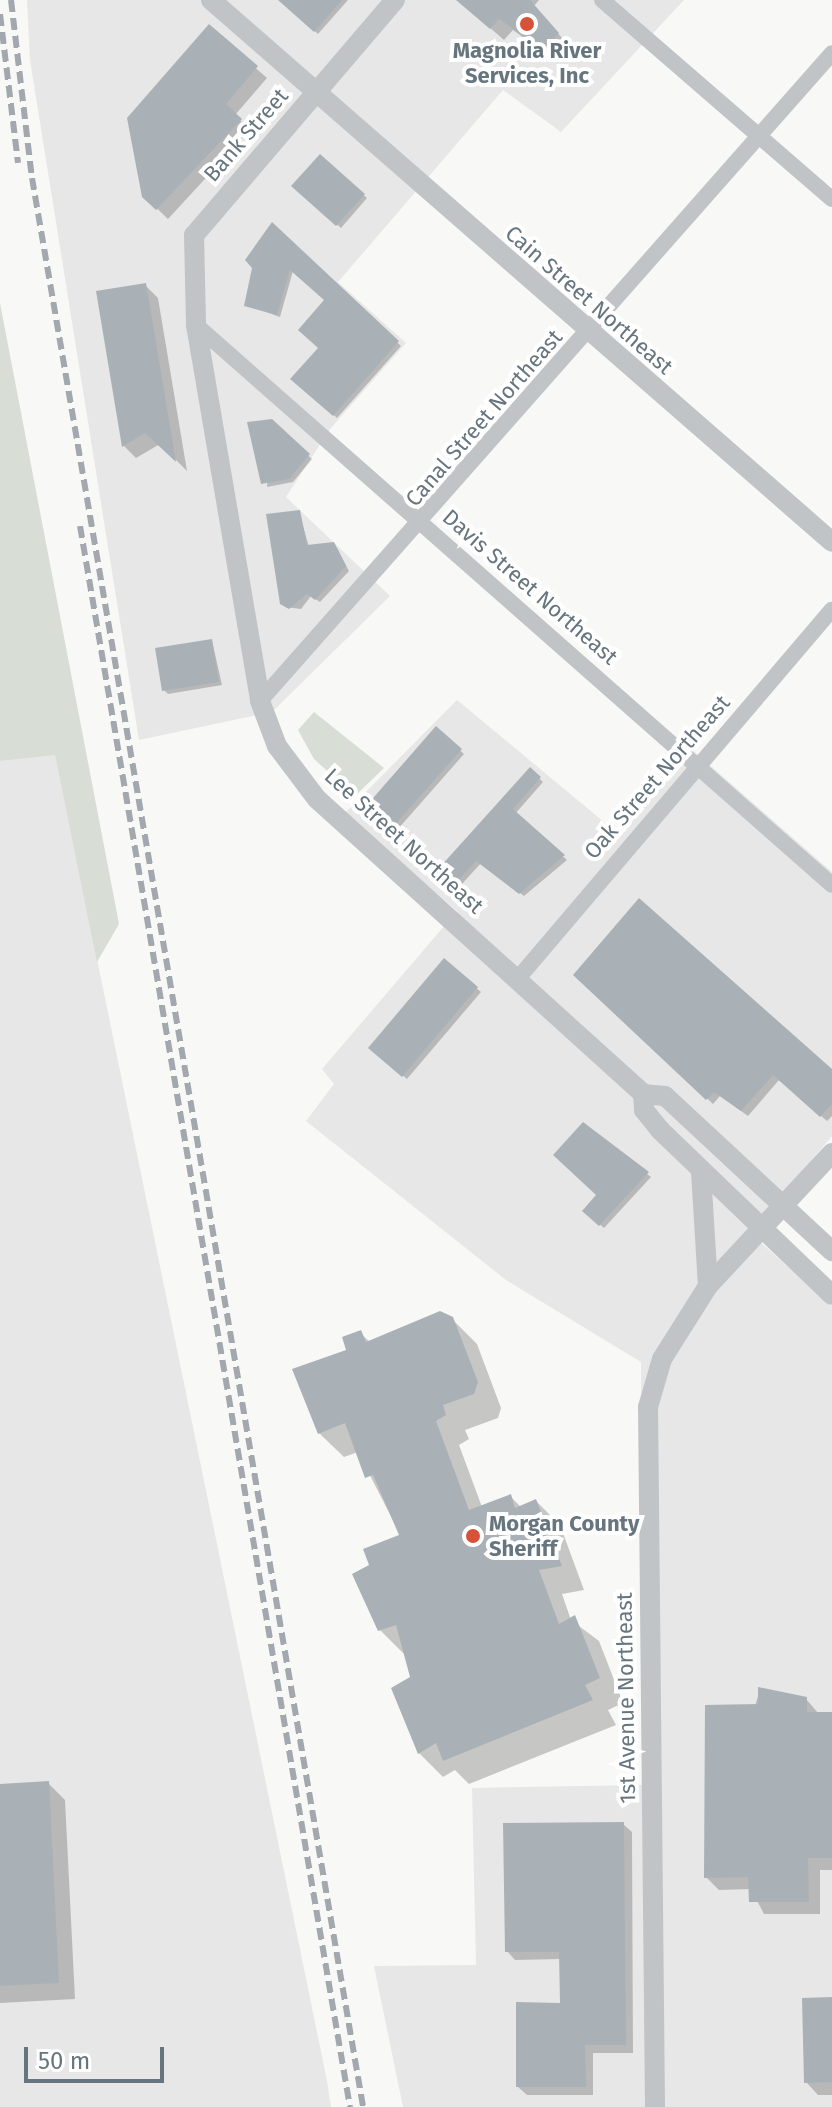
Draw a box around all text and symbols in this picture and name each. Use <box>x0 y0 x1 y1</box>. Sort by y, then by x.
marker: Magnolia River Services, Inc <box>518 15 536 33</box>
place label: Magnolia River Services, Inc <box>453 37 601 88</box>
street label: Bank Street <box>198 83 294 187</box>
street label: Cain Street Northeast <box>500 220 678 380</box>
street label: Canal Street Northeast <box>400 324 568 512</box>
street label: Davis Street Northeast <box>437 504 623 670</box>
street label: Oak Street Northeast <box>579 690 735 864</box>
street label: Lee Street Northeast <box>319 763 489 919</box>
place label: Morgan County Sheriff <box>489 1510 639 1562</box>
marker: Morgan County Sheriff <box>464 1527 482 1545</box>
street label: 1st Avenue Northeast <box>611 1592 641 1804</box>
scale bar <box>28 2031 168 2081</box>
text: 50 m <box>38 2047 90 2075</box>

